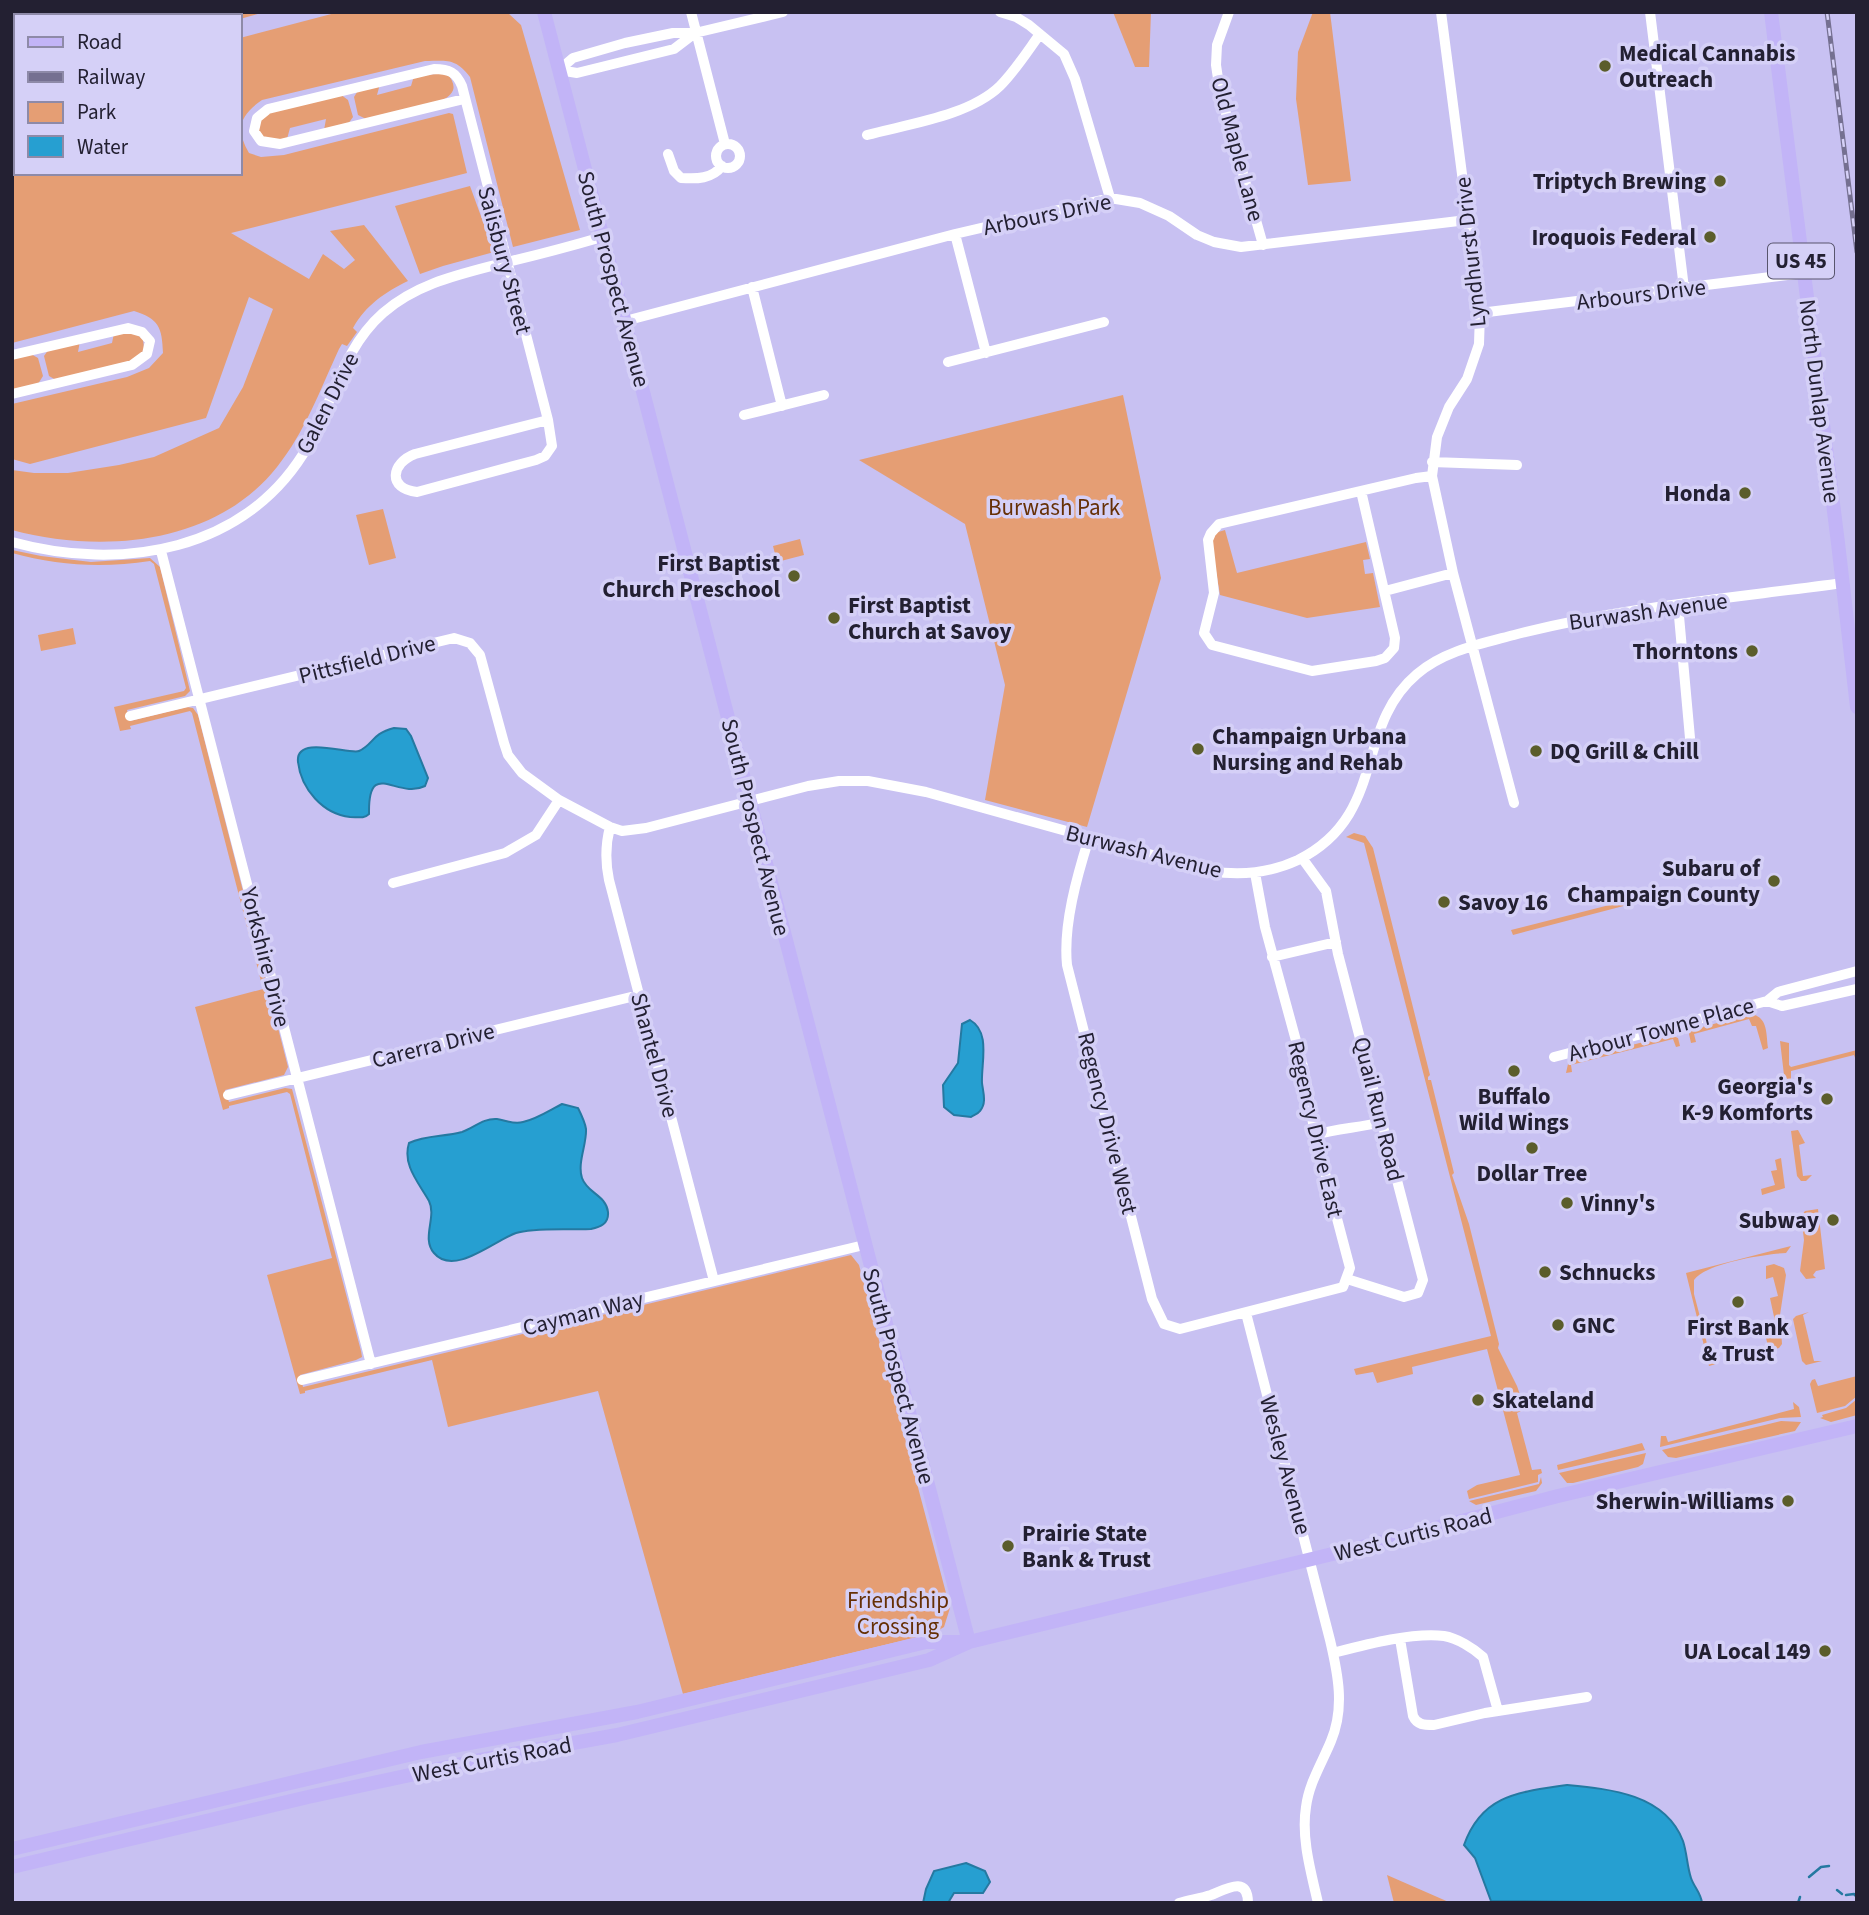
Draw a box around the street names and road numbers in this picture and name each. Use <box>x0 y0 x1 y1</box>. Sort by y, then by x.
street label: Old Maple Lane <box>1202 73 1273 225</box>
street label: South Prospect Avenue <box>569 167 658 391</box>
street label: Lyndhurst Drive <box>1446 175 1495 329</box>
street label: Salisbury Street <box>469 183 540 338</box>
street label: Arbours Drive <box>980 185 1114 244</box>
road number: US 45 <box>1768 244 1834 278</box>
street label: Arbours Drive <box>1574 270 1708 319</box>
street label: North Dunlap Avenue <box>1791 297 1848 505</box>
street label: Galen Drive <box>288 347 367 460</box>
street label: Burwash Avenue <box>1567 584 1730 639</box>
street label: Pittsfield Drive <box>295 627 439 692</box>
street label: South Prospect Avenue <box>713 715 798 939</box>
street label: Burwash Avenue <box>1062 816 1225 887</box>
street label: Yorkshire Drive <box>232 883 299 1031</box>
street label: Shantel Drive <box>622 989 687 1121</box>
street label: Arbour Towne Place <box>1565 989 1758 1070</box>
street label: Carerra Drive <box>368 1014 498 1077</box>
street label: Regency Drive West <box>1069 1029 1146 1218</box>
street label: Quail Run Road <box>1345 1033 1412 1185</box>
street label: Regency Drive East <box>1279 1038 1352 1221</box>
street label: South Prospect Avenue <box>854 1264 943 1488</box>
street label: Cayman Way <box>519 1282 647 1344</box>
street label: Wesley Avenue <box>1251 1392 1320 1538</box>
street label: West Curtis Road <box>1331 1499 1495 1570</box>
street label: West Curtis Road <box>410 1728 574 1791</box>

